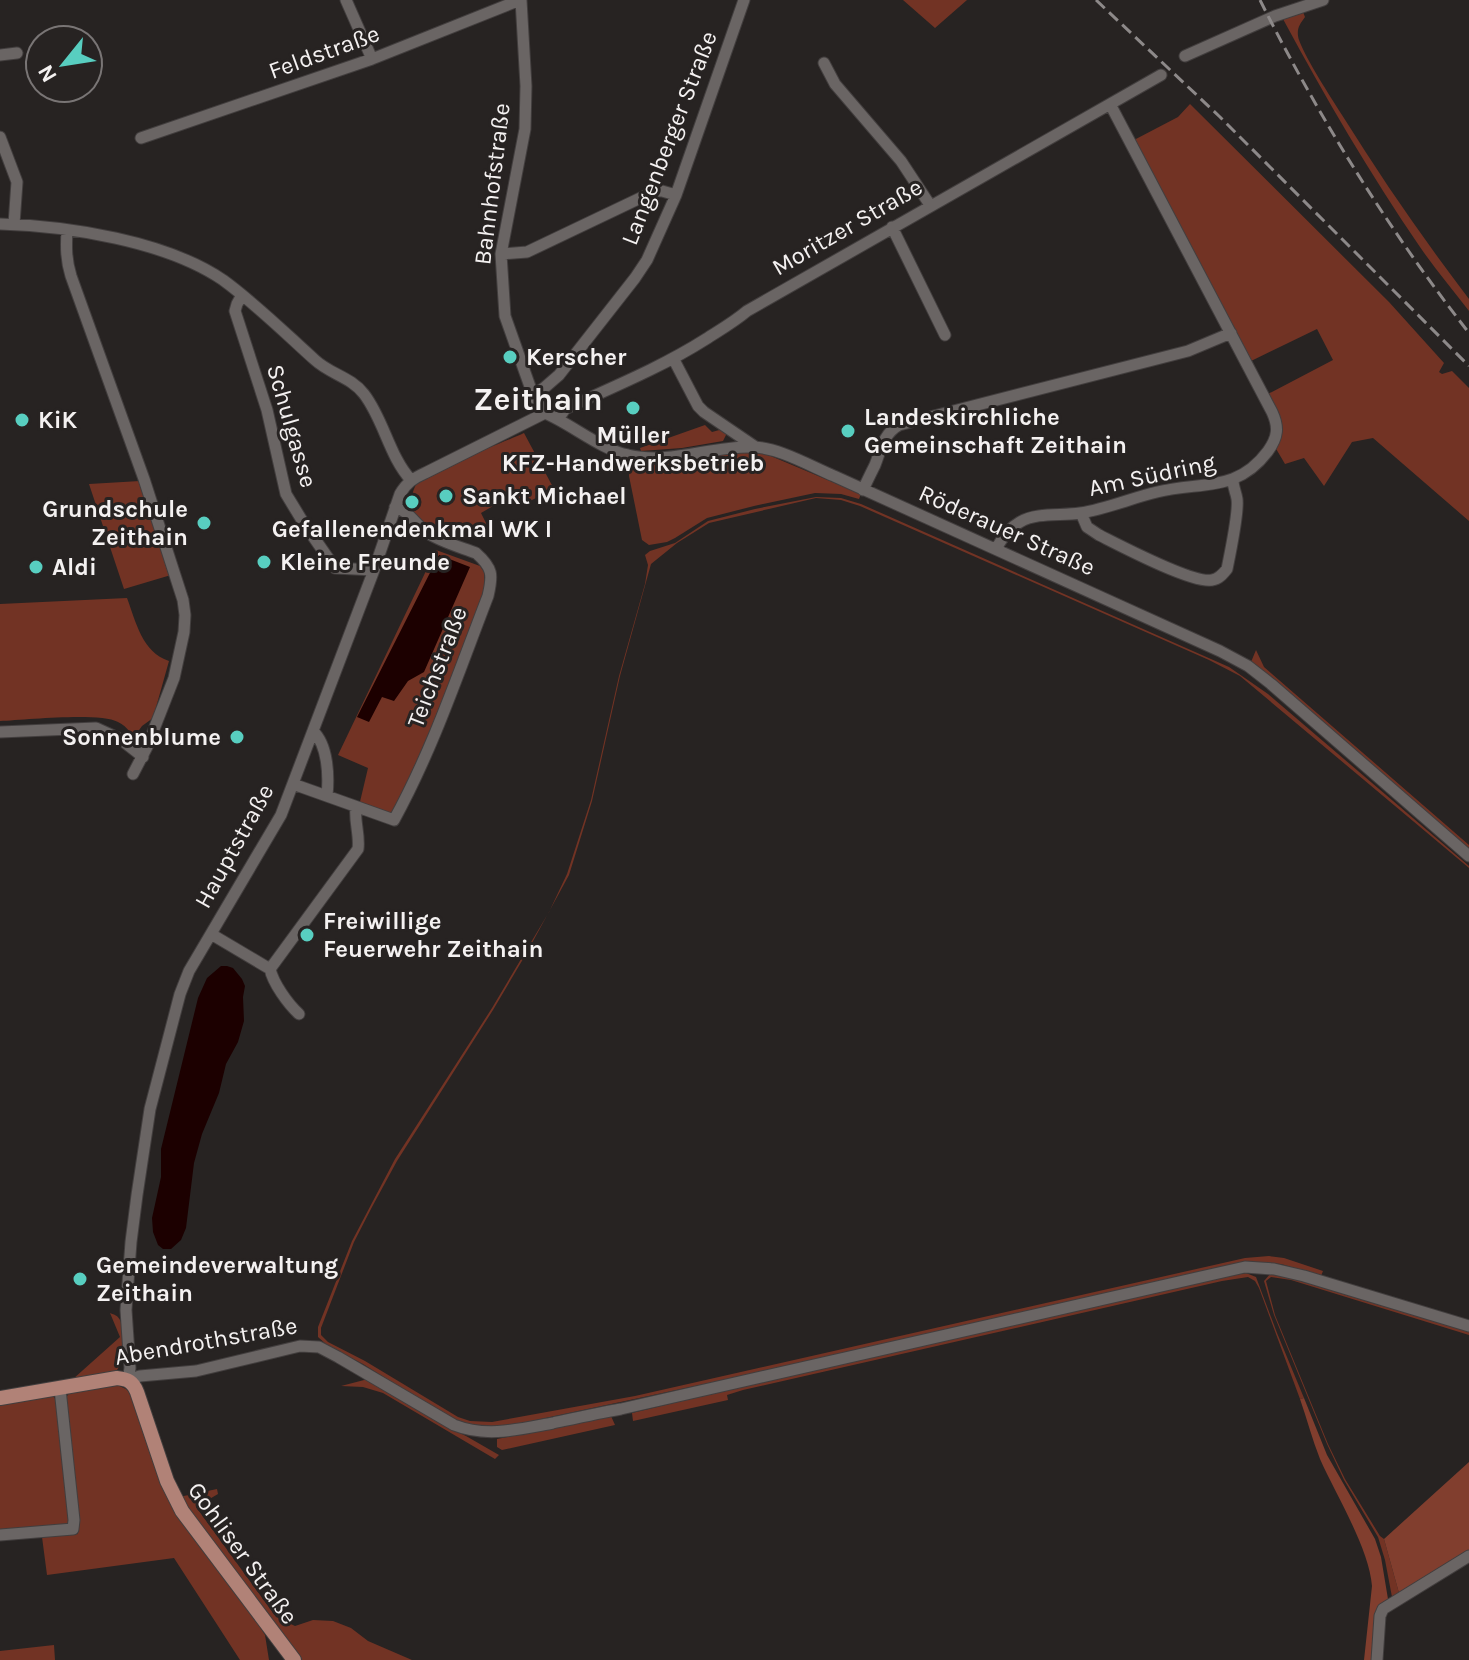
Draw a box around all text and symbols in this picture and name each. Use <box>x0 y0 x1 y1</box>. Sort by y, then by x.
street label: Feldstraße <box>265 19 383 85</box>
north arrow <box>24 24 104 104</box>
street label: Langenberger Straße <box>615 27 723 249</box>
text: N <box>32 60 63 87</box>
street label: Bahnhofstraße <box>468 101 516 267</box>
street label: Moritzer Straße <box>767 173 927 281</box>
place label: Kerscher <box>526 343 627 371</box>
marker: Kerscher <box>501 348 519 366</box>
street label: Schulgasse <box>261 361 323 491</box>
district label: Zeithain <box>473 381 603 418</box>
marker: Müller KFZ-Handwerksbetrieb <box>624 399 642 417</box>
place label: Landeskirchliche Gemeinschaft Zeithain <box>864 403 1127 459</box>
place label: KiK <box>38 406 78 434</box>
marker: KiK <box>13 411 31 429</box>
place label: Müller KFZ-Handwerksbetrieb <box>502 421 764 477</box>
marker: Landeskirchliche Gemeinschaft Zeithain <box>839 422 857 440</box>
street label: Am Südring <box>1086 448 1218 502</box>
street label: Röderauer Straße <box>915 479 1099 581</box>
place label: Sankt Michael <box>462 482 627 510</box>
marker: Sankt Michael <box>437 487 455 505</box>
marker: Gefallenendenkmal WK I <box>403 493 421 511</box>
place label: Grundschule Zeithain <box>42 495 188 551</box>
marker: Grundschule Zeithain <box>195 514 213 532</box>
place label: Gefallenendenkmal WK I <box>272 515 552 543</box>
place label: Kleine Freunde <box>280 548 450 576</box>
place label: Aldi <box>52 553 97 581</box>
marker: Kleine Freunde <box>255 553 273 571</box>
marker: Aldi <box>27 558 45 576</box>
street label: Teichstraße <box>401 603 473 731</box>
place label: Sonnenblume <box>62 723 221 751</box>
marker: Sonnenblume <box>228 728 246 746</box>
street label: Hauptstraße <box>188 779 280 913</box>
place label: Freiwillige Feuerwehr Zeithain <box>323 907 544 963</box>
marker: Freiwillige Feuerwehr Zeithain <box>298 926 316 944</box>
place label: Gemeindeverwaltung Zeithain <box>96 1251 338 1307</box>
marker: Gemeindeverwaltung Zeithain <box>71 1270 89 1288</box>
street label: Abendrothstraße <box>113 1311 299 1371</box>
street label: Gohliser Straße <box>182 1477 304 1629</box>

